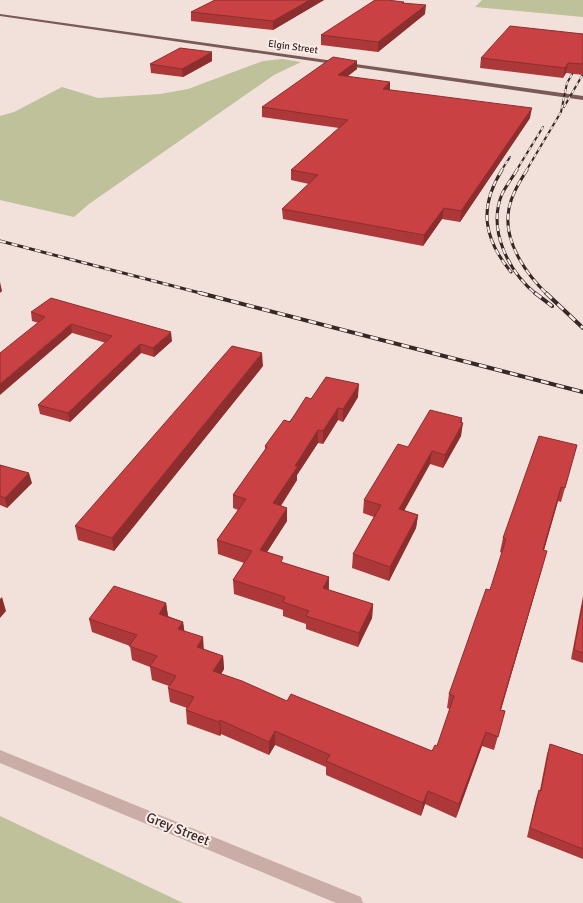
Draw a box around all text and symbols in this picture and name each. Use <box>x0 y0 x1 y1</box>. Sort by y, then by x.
street label: Elgin Street <box>267 38 319 57</box>
street label: Grey Street <box>144 809 212 849</box>

